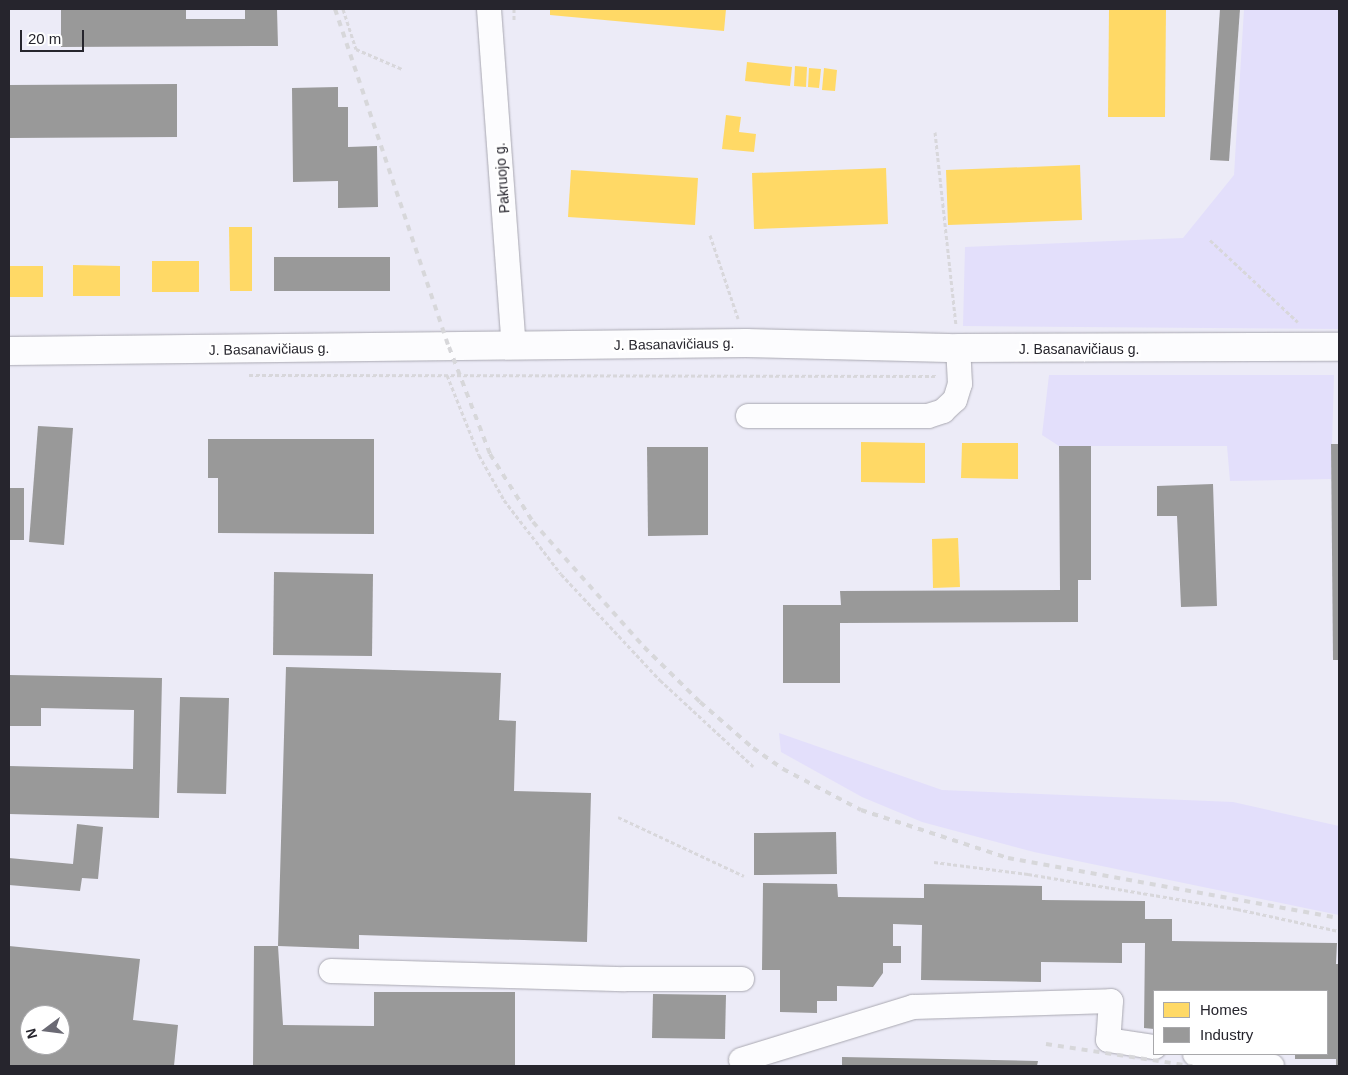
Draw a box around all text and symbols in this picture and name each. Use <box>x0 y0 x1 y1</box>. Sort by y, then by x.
scale bar <box>22 20 86 52</box>
text: 20 m <box>28 30 61 47</box>
street label: Pakruojo g. <box>491 142 513 214</box>
street label: J. Basanavičiaus g. <box>614 335 734 353</box>
street label: J. Basanavičiaus g. <box>209 340 329 358</box>
street label: J. Basanavičiaus g. <box>1019 341 1139 357</box>
legend <box>1153 990 1328 1055</box>
text: Homes <box>1200 1001 1248 1018</box>
north arrow <box>20 1005 70 1055</box>
text: Industry <box>1200 1026 1253 1043</box>
text: N <box>22 1027 41 1041</box>

